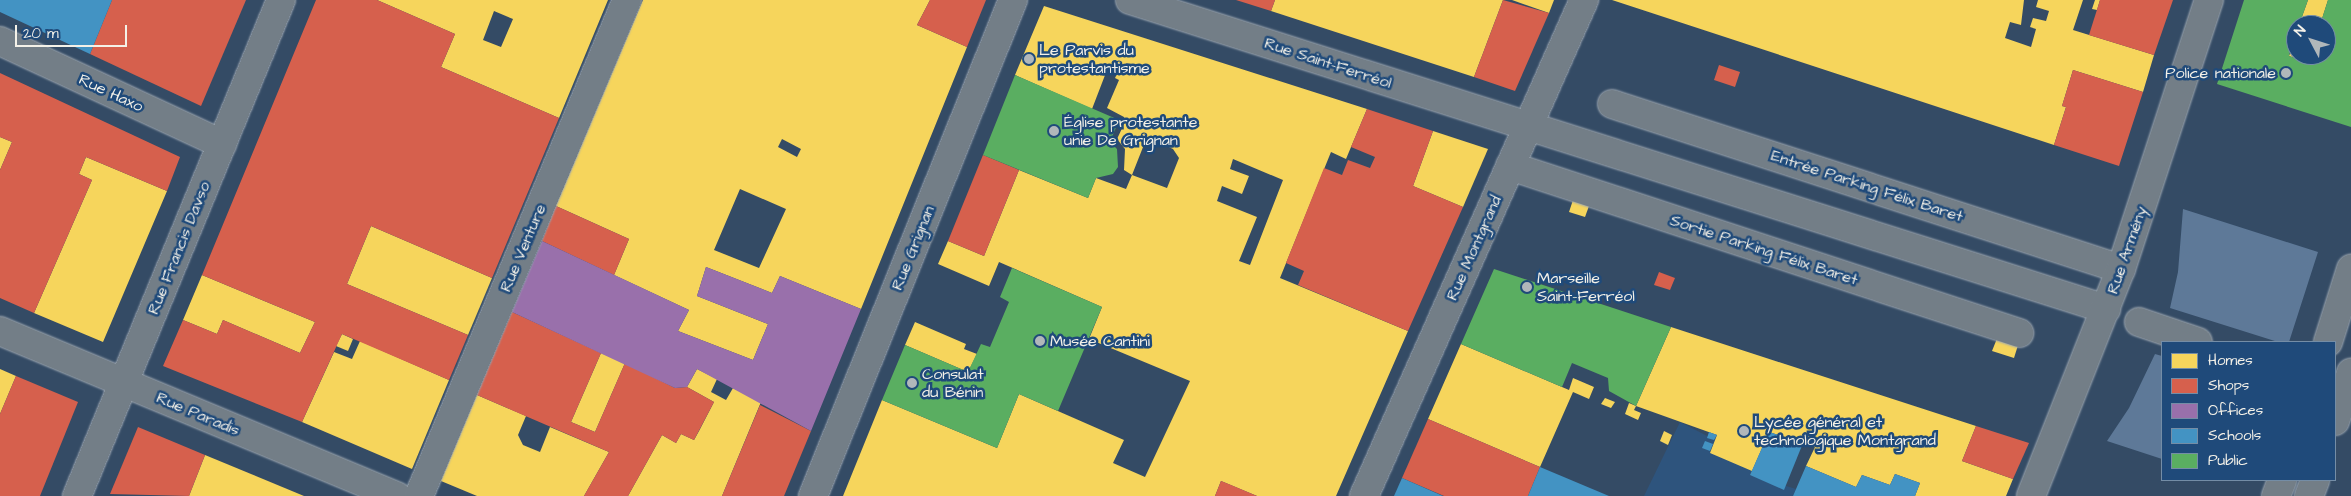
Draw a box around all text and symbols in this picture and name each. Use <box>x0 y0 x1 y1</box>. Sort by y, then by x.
scale bar <box>18 15 130 47</box>
north arrow <box>2286 15 2336 65</box>
text: N <box>2290 21 2311 41</box>
text: 20 m <box>23 23 59 44</box>
street label: Rue Saint-Ferréol <box>1262 33 1394 93</box>
place label: Le Parvis du protestantisme <box>1039 40 1150 78</box>
marker: Le Parvis du protestantisme <box>1023 53 1035 65</box>
place label: Police nationale <box>2165 63 2276 83</box>
marker: Police nationale <box>2280 67 2292 79</box>
street label: Rue Haxo <box>76 70 146 116</box>
place label: Église protestante unie De Grignan <box>1064 112 1197 150</box>
marker: Église protestante unie De Grignan <box>1048 125 1060 137</box>
street label: Entrée Parking Félix Baret <box>1769 146 1965 226</box>
street label: Rue Francis Davso <box>144 179 214 317</box>
street label: Rue Montgrand <box>1442 193 1506 303</box>
street label: Rue Venture <box>496 201 550 295</box>
street label: Rue Grignan <box>887 203 939 293</box>
street label: Rue Armény <box>2103 204 2151 296</box>
street label: Sortie Parking Félix Baret <box>1668 211 1860 289</box>
place label: Marseille Saint-Ferréol <box>1537 268 1635 306</box>
marker: Marseille Saint-Ferréol <box>1521 281 1533 293</box>
place label: Musée Cantini <box>1050 331 1150 351</box>
marker: Musée Cantini <box>1034 335 1046 347</box>
legend <box>2161 341 2336 481</box>
text: Homes <box>2208 350 2253 371</box>
place label: Consulat du Bénin <box>922 364 984 402</box>
text: Shops <box>2208 375 2249 396</box>
marker: Consulat du Bénin <box>906 377 918 389</box>
street label: Rue Paradis <box>153 388 243 440</box>
text: Offices <box>2208 400 2263 421</box>
place label: Lycée général et technologique Montgrand <box>1754 412 1936 450</box>
marker: Lycée général et technologique Montgrand <box>1738 425 1750 437</box>
text: Schools <box>2208 425 2261 446</box>
text: Public <box>2208 450 2248 471</box>

